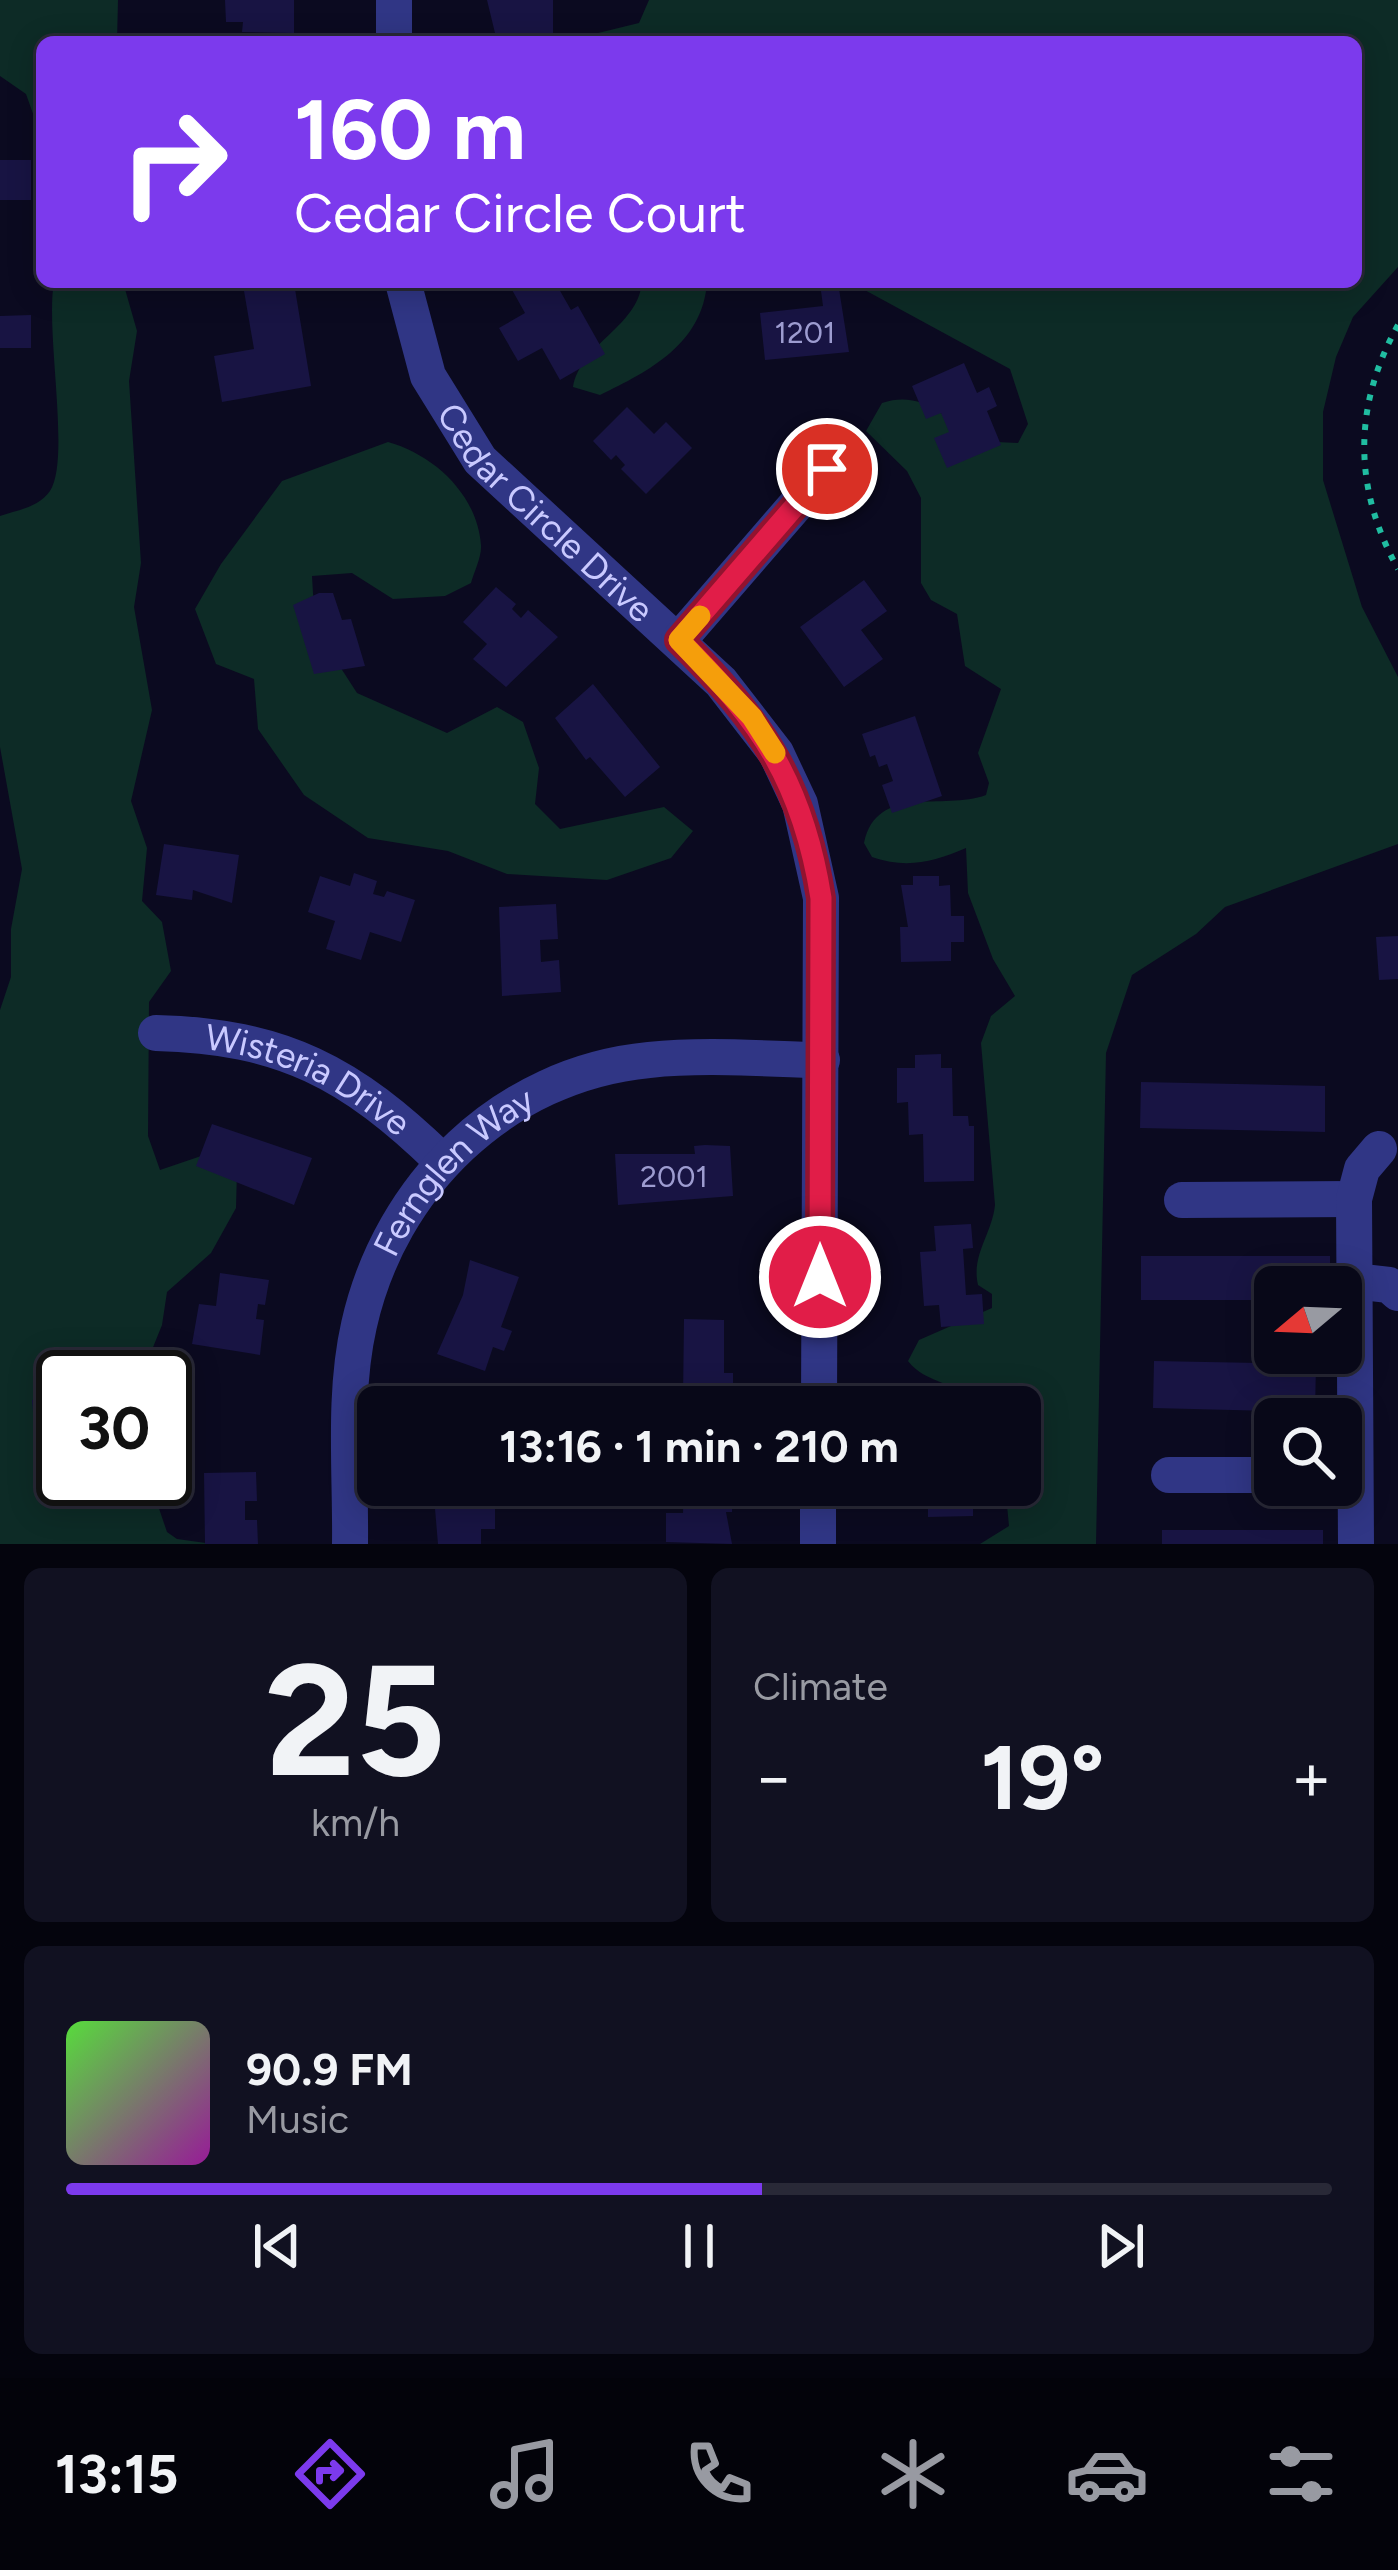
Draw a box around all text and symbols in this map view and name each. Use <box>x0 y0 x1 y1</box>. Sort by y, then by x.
text: 160 m <box>294 79 526 180</box>
icon: right <box>96 84 252 240</box>
text: Cedar Circle Court <box>294 181 746 246</box>
house number: 1201 <box>775 314 835 351</box>
street label: Cedar Circle Drive <box>428 395 663 631</box>
pin <box>776 418 878 520</box>
icon: arrive <box>794 436 860 502</box>
street label: Wisteria Drive <box>203 1015 420 1145</box>
street label: Fernglen Way <box>364 1078 541 1263</box>
house number: 2001 <box>640 1158 708 1195</box>
position arrow <box>757 1214 883 1340</box>
north arrow <box>1254 1266 1362 1374</box>
map controls <box>1254 1266 1362 1506</box>
speed limit sign: 30 <box>36 1350 192 1506</box>
button: search <box>1254 1398 1362 1506</box>
text: 13:16 · 1 min · 210 m <box>499 1419 899 1473</box>
text: 25 <box>265 1627 446 1814</box>
text: Climate <box>753 1663 888 1710</box>
text: 19° <box>980 1723 1105 1832</box>
text: − <box>753 1737 794 1817</box>
text: + <box>1291 1737 1332 1817</box>
text: km/h <box>311 1799 400 1846</box>
text: 90.9 FM <box>246 2042 413 2096</box>
text: Music <box>246 2096 349 2143</box>
icon: previous <box>244 2213 310 2279</box>
icon: pause <box>666 2213 732 2279</box>
icon: next <box>1088 2213 1154 2279</box>
icon: directions <box>288 2432 372 2516</box>
icon: music <box>483 2432 567 2516</box>
icon: phone <box>677 2432 761 2516</box>
icon: climate <box>871 2432 955 2516</box>
icon: car <box>1065 2432 1149 2516</box>
icon: filters <box>1259 2432 1343 2516</box>
text: 13:15 <box>55 2442 178 2507</box>

